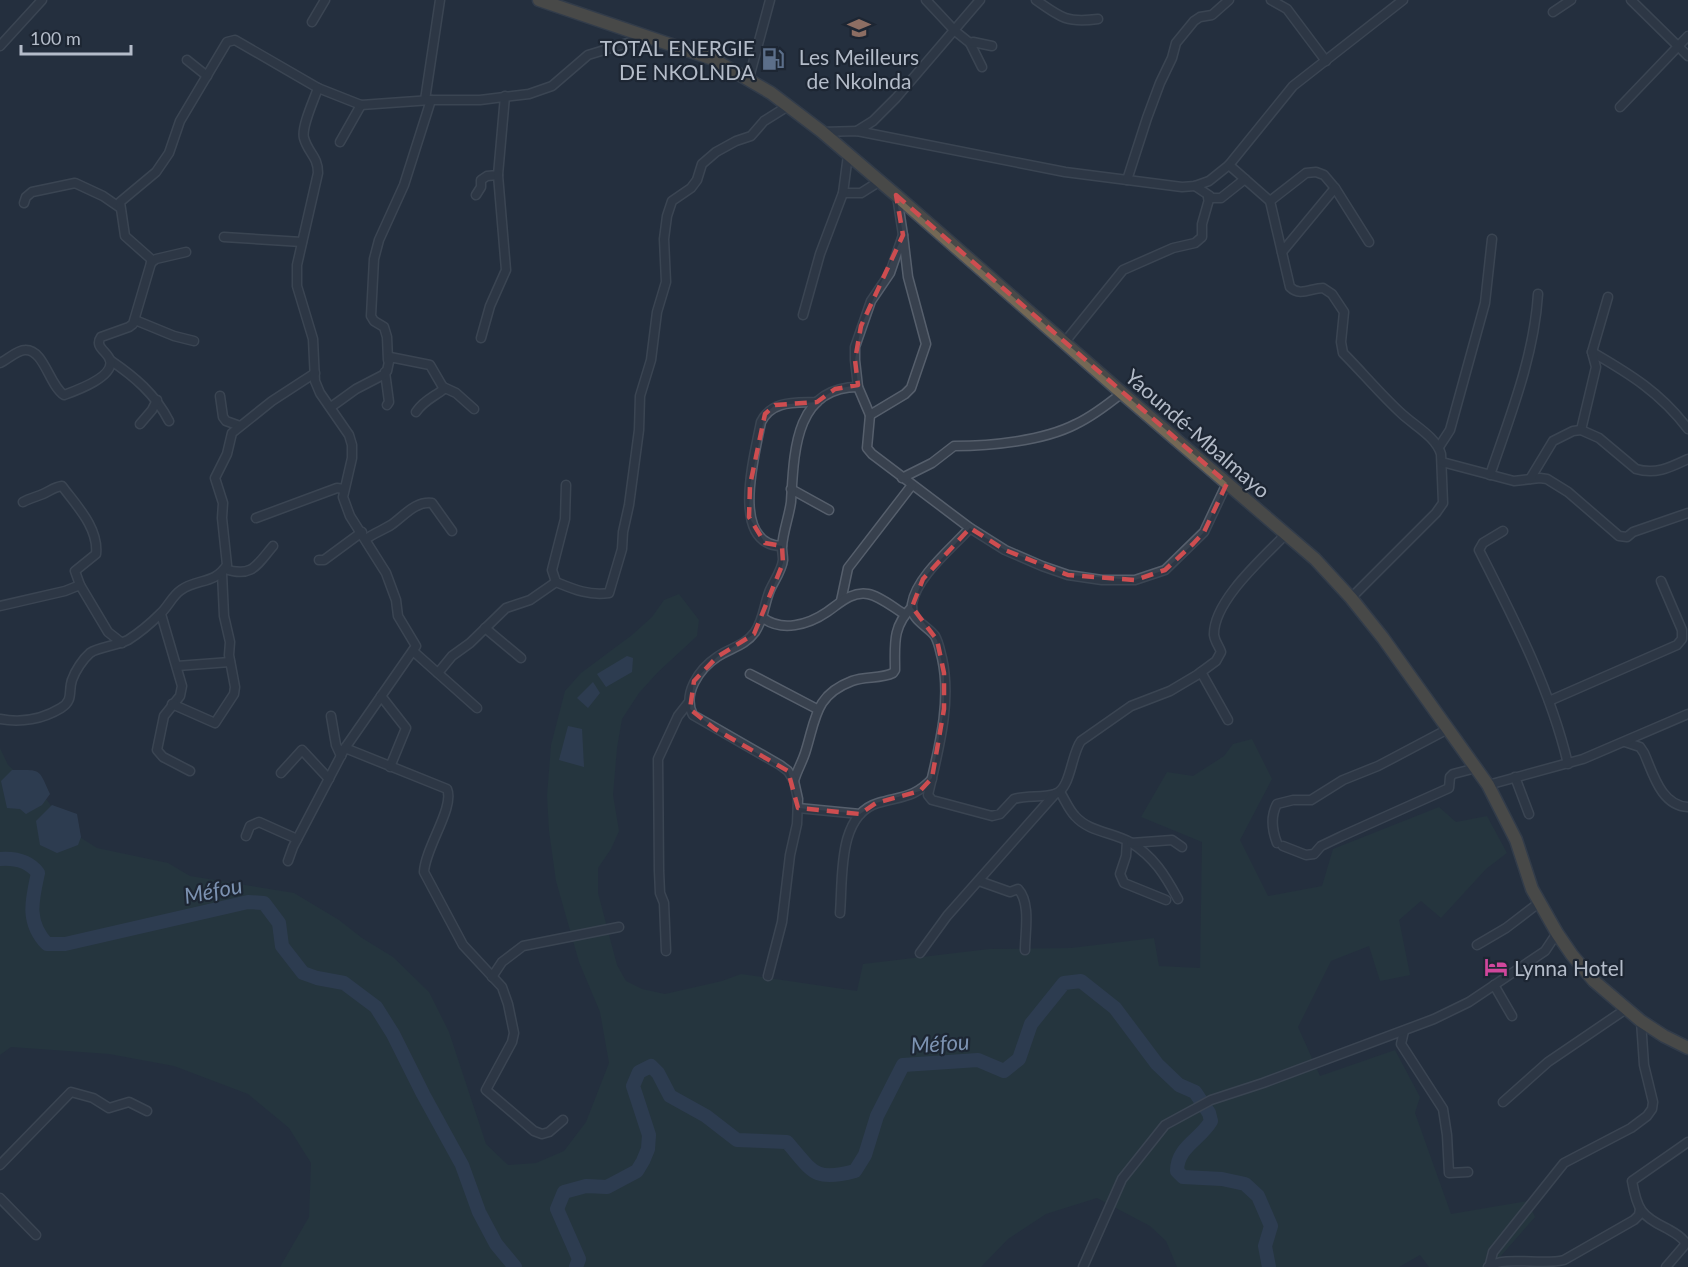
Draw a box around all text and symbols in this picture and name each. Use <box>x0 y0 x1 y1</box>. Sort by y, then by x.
school or university icon: Les Meilleurs de Nkolnda <box>846 15 872 41</box>
scale bar <box>21 18 130 56</box>
text: 100 m <box>30 27 81 49</box>
place label: TOTAL ENERGIE DE NKOLNDA <box>600 35 756 84</box>
place label: Les Meilleurs de Nkolnda <box>799 44 919 93</box>
fuel station icon: TOTAL ENERGIE DE NKOLNDA <box>760 46 786 72</box>
street label: Yaoundé-Mbalmayo <box>1121 363 1276 503</box>
water label: Méfou <box>182 871 244 909</box>
hotel icon: Lynna Hotel <box>1483 954 1509 980</box>
place label: Lynna Hotel <box>1514 955 1624 980</box>
water label: Méfou <box>910 1027 970 1059</box>

